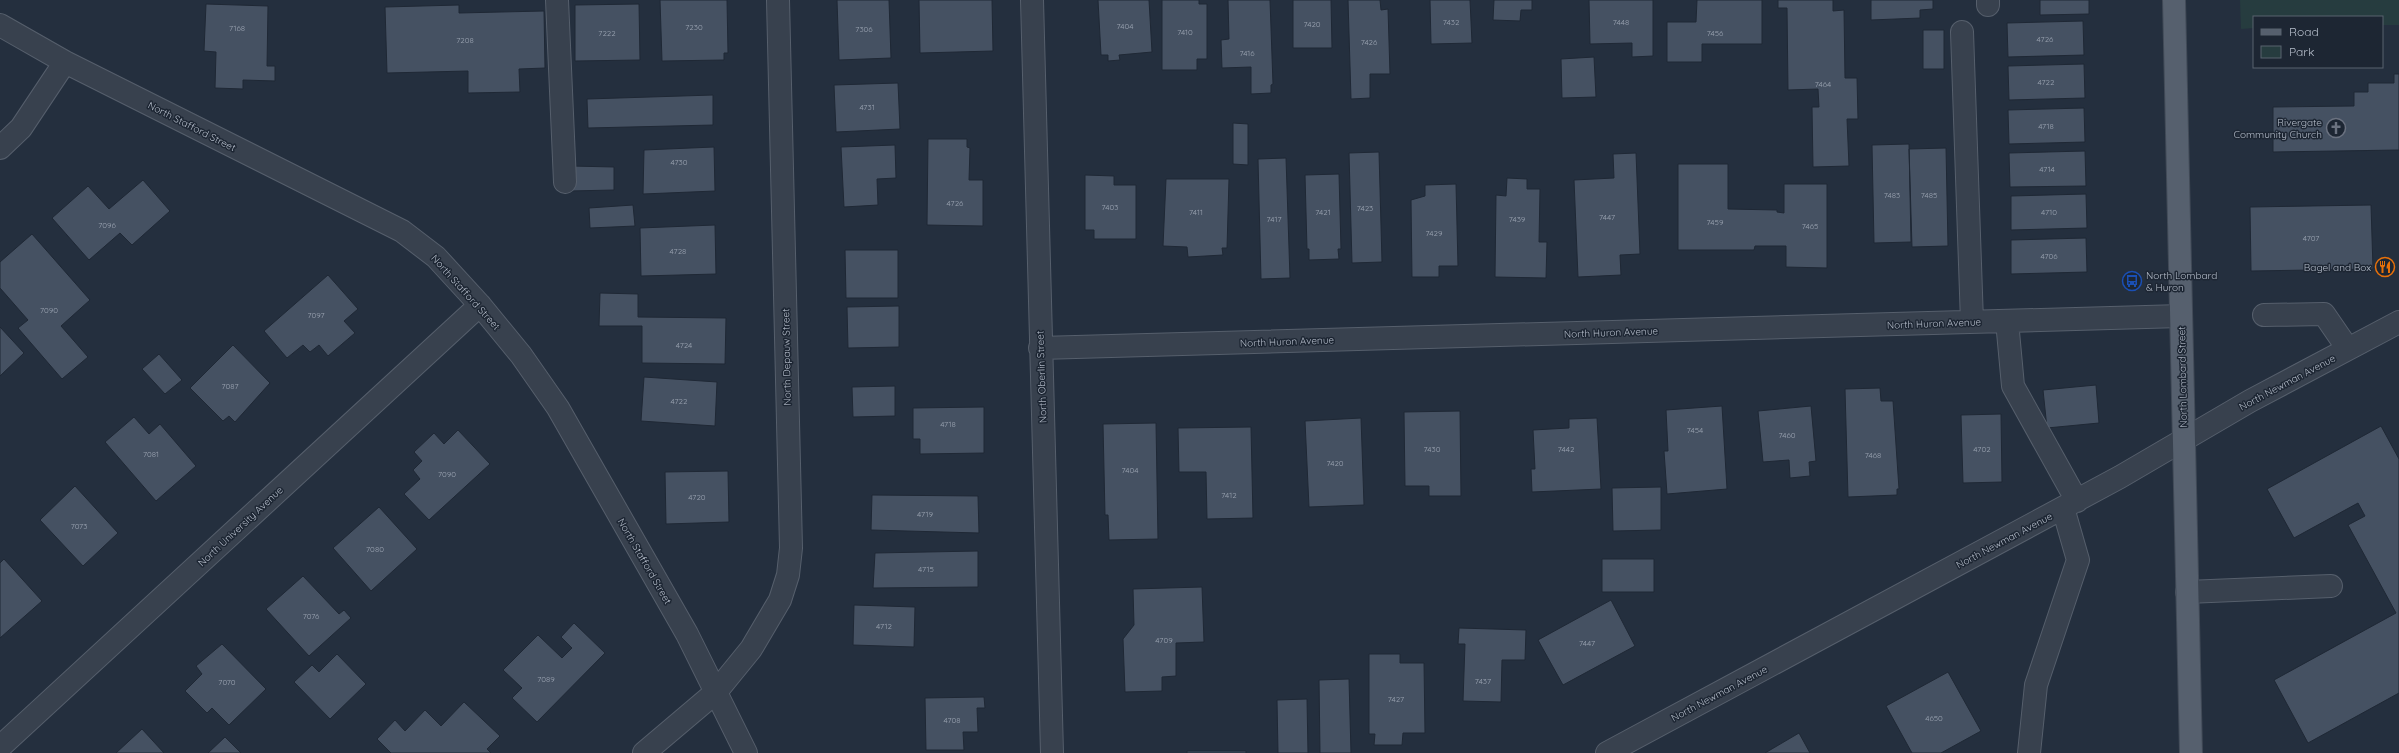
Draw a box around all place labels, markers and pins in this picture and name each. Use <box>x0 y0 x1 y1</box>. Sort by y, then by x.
place label: Rivergate Community Church <box>2233 116 2322 141</box>
church icon: Rivergate Community Church <box>2325 117 2347 139</box>
restaurant icon: Bagel and Box <box>2374 256 2396 278</box>
place label: Bagel and Box <box>2304 261 2371 274</box>
place label: North Lombard & Huron <box>2146 269 2217 294</box>
bus stop icon: North Lombard & Huron <box>2121 270 2143 292</box>

